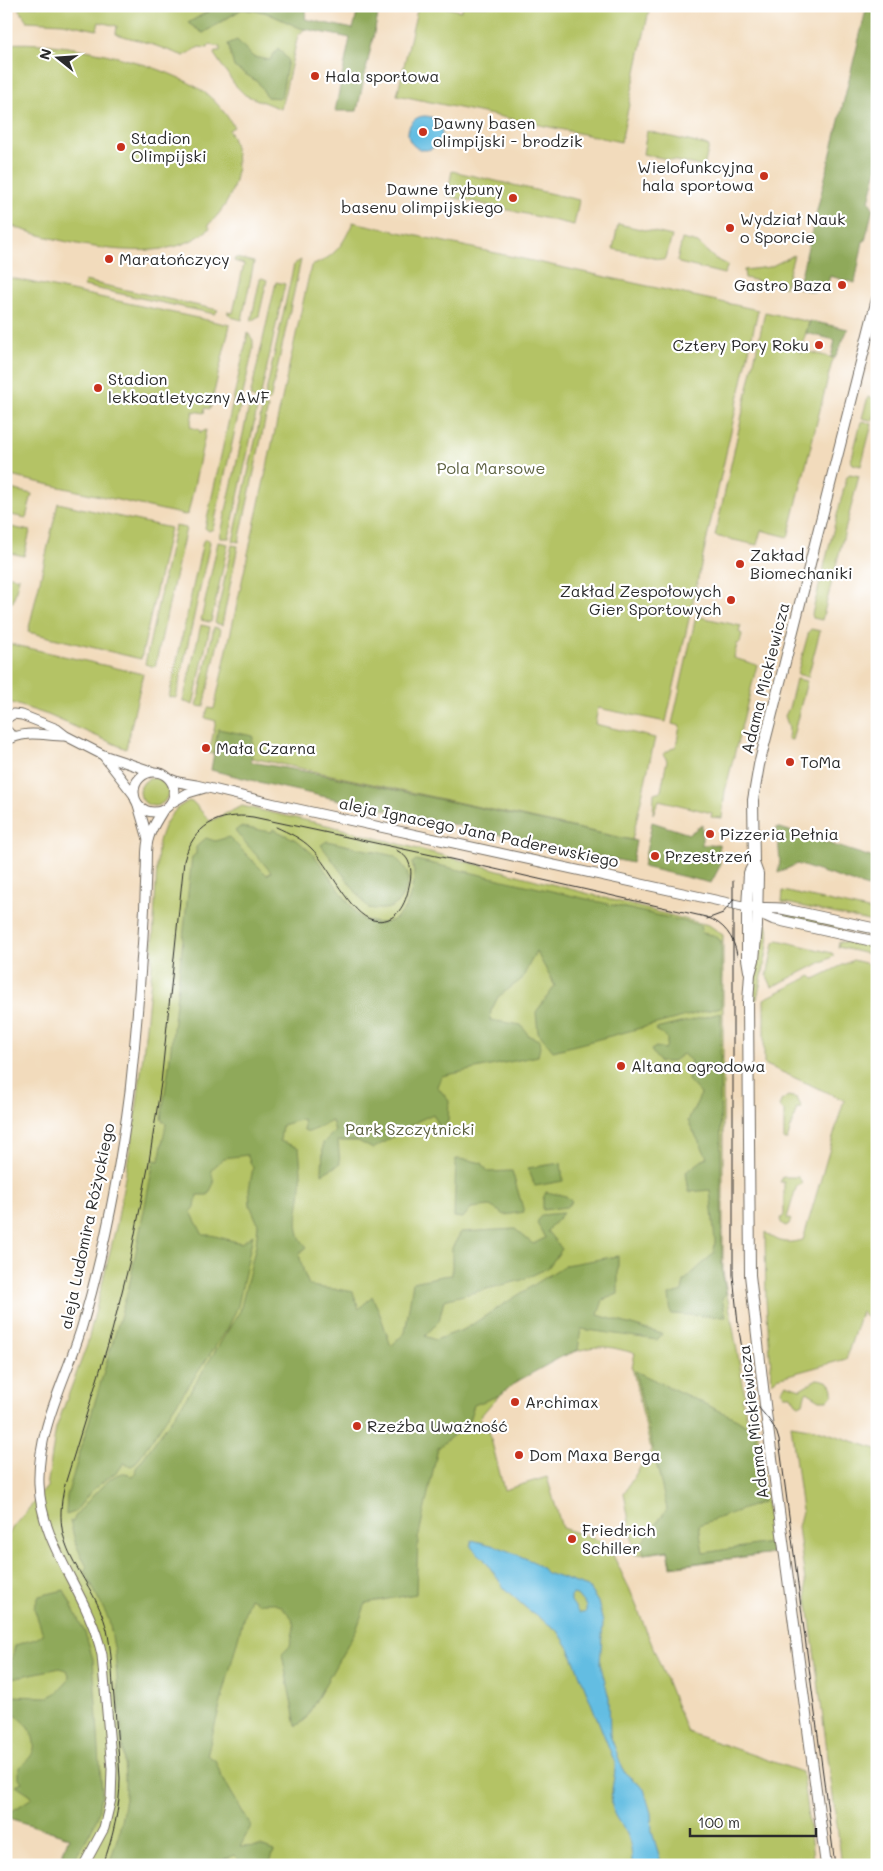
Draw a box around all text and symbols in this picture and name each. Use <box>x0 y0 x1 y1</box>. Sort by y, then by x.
north arrow <box>32 32 82 82</box>
text: N <box>34 46 56 62</box>
place label: Hala sportowa <box>325 65 440 86</box>
marker: Hala sportowa <box>309 70 321 82</box>
place label: Dawny basen olimpijski - brodzik <box>433 112 583 151</box>
marker: Dawny basen olimpijski - brodzik <box>417 126 429 138</box>
place label: Stadion Olimpijski <box>131 127 207 166</box>
marker: Stadion Olimpijski <box>115 141 127 153</box>
place label: Wielofunkcyjna hala sportowa <box>637 156 754 195</box>
marker: Wielofunkcyjna hala sportowa <box>758 170 770 182</box>
place label: Dawne trybuny basenu olimpijskiego <box>341 178 503 217</box>
marker: Dawne trybuny basenu olimpijskiego <box>507 192 519 204</box>
place label: Wydział Nauk o Sporcie <box>740 208 845 247</box>
marker: Wydział Nauk o Sporcie <box>724 222 736 234</box>
place label: Maratończycy <box>119 248 230 269</box>
marker: Maratończycy <box>103 253 115 265</box>
place label: Gastro Baza <box>734 274 832 295</box>
marker: Gastro Baza <box>836 279 848 291</box>
place label: Cztery Pory Roku <box>672 334 809 355</box>
marker: Cztery Pory Roku <box>813 339 825 351</box>
place label: Stadion lekkoatletyczny AWF <box>108 368 269 407</box>
marker: Stadion lekkoatletyczny AWF <box>92 382 104 394</box>
park label: Pola Marsowe <box>437 457 545 478</box>
place label: Zakład Biomechaniki <box>750 544 853 583</box>
marker: Zakład Biomechaniki <box>734 558 746 570</box>
place label: Zakład Zespołowych Gier Sportowych <box>560 580 721 619</box>
marker: Zakład Zespołowych Gier Sportowych <box>725 594 737 606</box>
street label: Adama Mickiewicza <box>736 600 793 756</box>
place label: Mała Czarna <box>216 737 316 758</box>
marker: Mała Czarna <box>200 742 212 754</box>
place label: ToMa <box>800 751 841 772</box>
marker: ToMa <box>784 756 796 768</box>
street label: aleja Ignacego Jana Paderewskiego <box>337 792 621 871</box>
place label: Pizzeria Pełnia <box>720 823 839 844</box>
marker: Pizzeria Pełnia <box>704 828 716 840</box>
place label: Przestrzeń <box>665 845 752 866</box>
marker: Przestrzeń <box>649 850 661 862</box>
place label: Altana ogrodowa <box>631 1055 765 1076</box>
marker: Altana ogrodowa <box>615 1060 627 1072</box>
park label: Park Szczytnicki <box>345 1118 475 1139</box>
street label: aleja Ludomira Różyckiego <box>54 1121 119 1331</box>
street label: Adama Mickiewicza <box>733 1344 772 1500</box>
place label: Archimax <box>525 1391 598 1412</box>
marker: Archimax <box>509 1396 521 1408</box>
place label: Rzeźba Uważność <box>367 1415 508 1436</box>
marker: Rzeźba Uważność <box>351 1420 363 1432</box>
place label: Dom Maxa Berga <box>529 1444 660 1465</box>
marker: Dom Maxa Berga <box>513 1449 525 1461</box>
place label: Friedrich Schiller <box>582 1519 655 1558</box>
marker: Friedrich Schiller <box>566 1533 578 1545</box>
scale bar <box>690 1806 817 1838</box>
text: 100 m <box>698 1812 740 1832</box>

